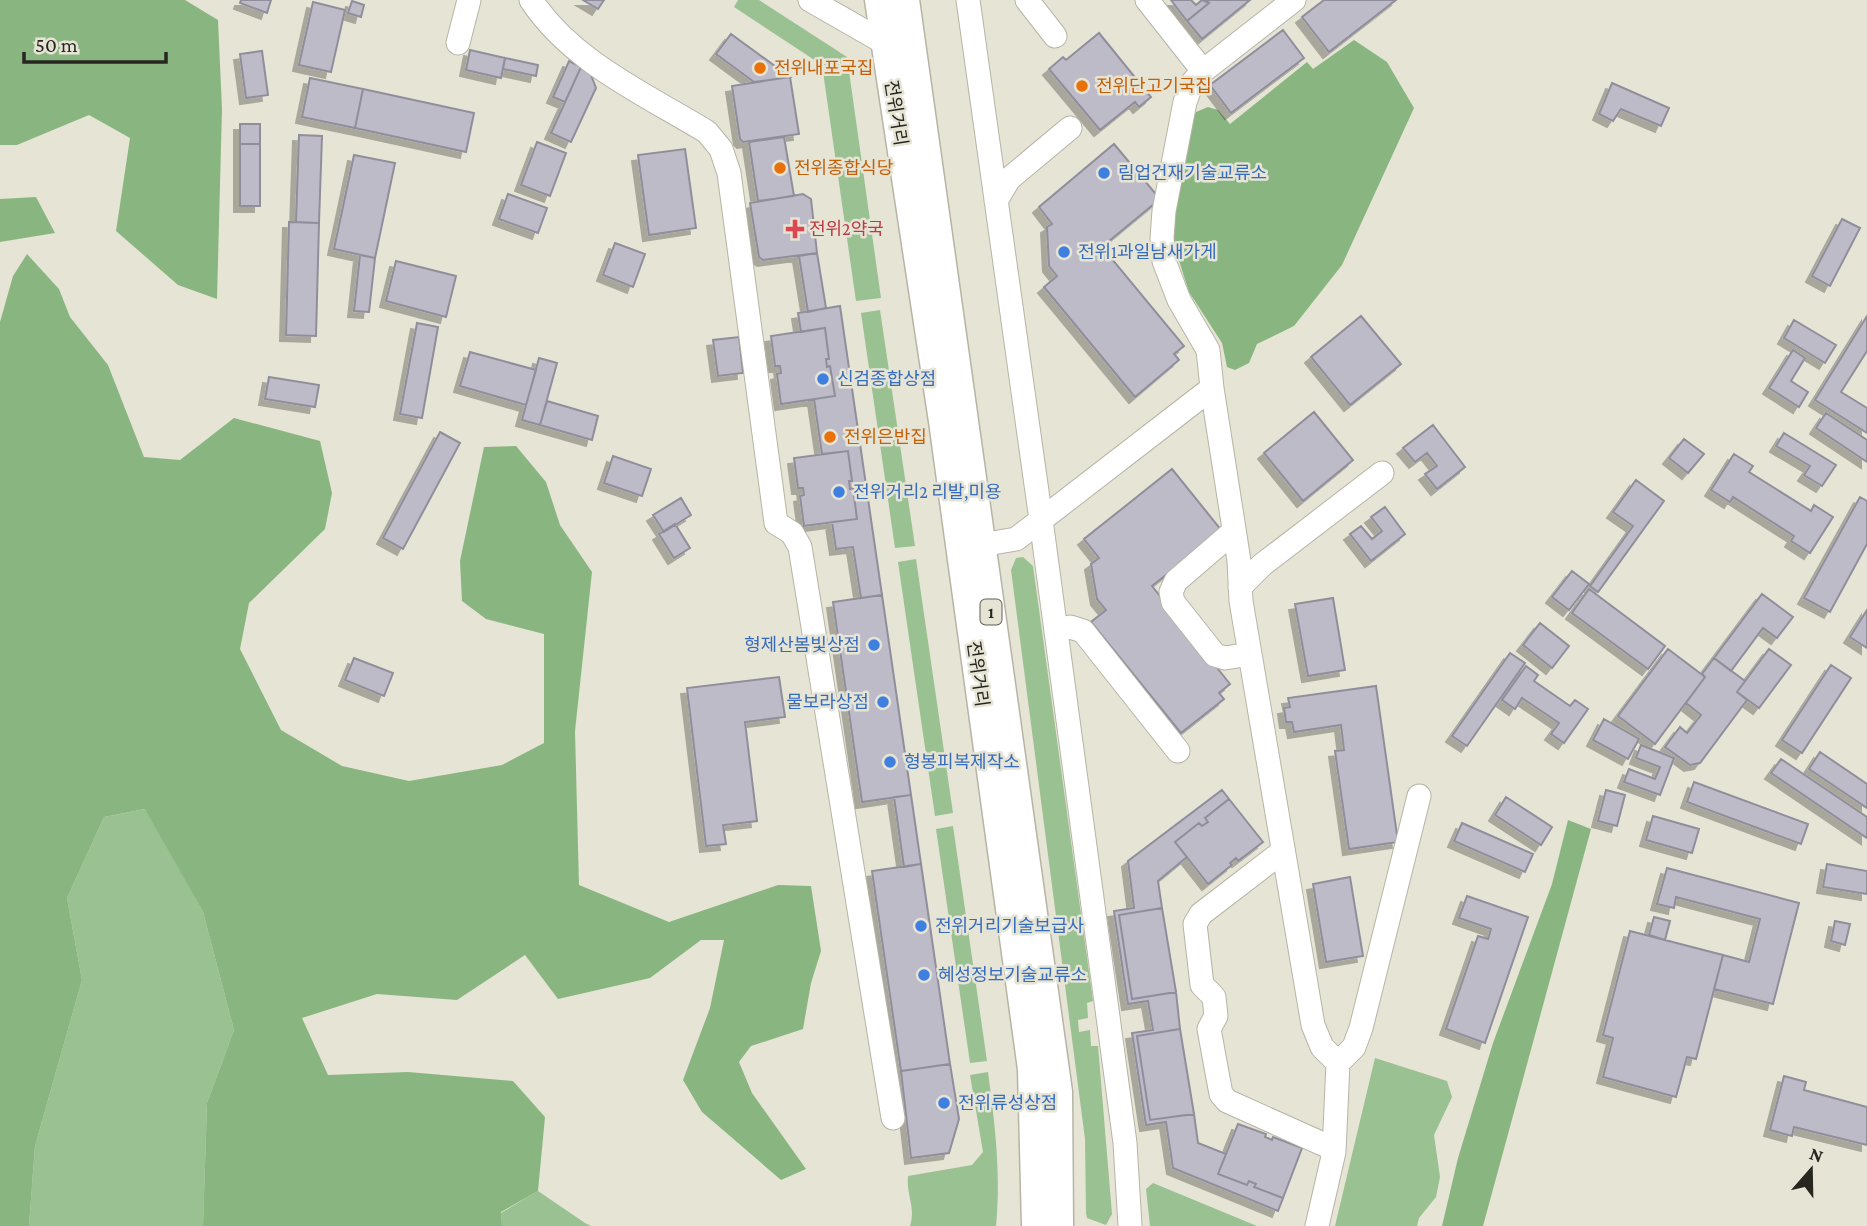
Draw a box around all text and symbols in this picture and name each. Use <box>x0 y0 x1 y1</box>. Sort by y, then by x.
scale bar <box>24 21 166 65</box>
text: 50 m <box>35 33 78 57</box>
place label: 전위내포국집 <box>774 58 873 78</box>
marker: 전위내포국집 <box>752 60 768 76</box>
place label: 전위단고기국집 <box>1096 76 1212 96</box>
marker: 전위단고기국집 <box>1074 78 1090 94</box>
street label: 전위거리 <box>881 79 911 147</box>
place label: 전위종합식당 <box>794 158 893 178</box>
marker: 전위종합식당 <box>772 160 788 176</box>
place label: 림업건재기술교류소 <box>1118 163 1267 183</box>
marker: 림업건재기술교류소 <box>1096 165 1112 181</box>
place label: 전위2약국 <box>809 219 884 239</box>
marker: 전위2약국 <box>787 221 803 237</box>
place label: 전위1과일남새가게 <box>1078 242 1216 262</box>
marker: 전위1과일남새가게 <box>1056 244 1072 260</box>
place label: 신검종합상점 <box>837 369 936 389</box>
marker: 신검종합상점 <box>815 371 831 387</box>
place label: 전위은반집 <box>844 427 927 447</box>
marker: 전위은반집 <box>822 429 838 445</box>
place label: 전위거리2 리발,미용 <box>853 482 1002 502</box>
marker: 전위거리2 리발,미용 <box>831 484 847 500</box>
road number: 1 <box>981 600 1002 624</box>
place label: 형제산봄빛상점 <box>744 635 860 655</box>
marker: 형제산봄빛상점 <box>866 637 882 653</box>
street label: 전위거리 <box>963 640 993 708</box>
place label: 물보라상점 <box>786 692 869 712</box>
marker: 물보라상점 <box>875 694 891 710</box>
place label: 형봉피복제작소 <box>904 752 1020 772</box>
marker: 형봉피복제작소 <box>882 754 898 770</box>
place label: 전위거리기술보급사 <box>935 916 1084 936</box>
marker: 전위거리기술보급사 <box>913 918 929 934</box>
place label: 혜성정보기술교류소 <box>938 965 1087 985</box>
marker: 혜성정보기술교류소 <box>916 967 932 983</box>
place label: 전위류성상점 <box>958 1093 1057 1113</box>
marker: 전위류성상점 <box>936 1095 952 1111</box>
north arrow <box>1776 1135 1846 1205</box>
text: N <box>1807 1142 1826 1167</box>

